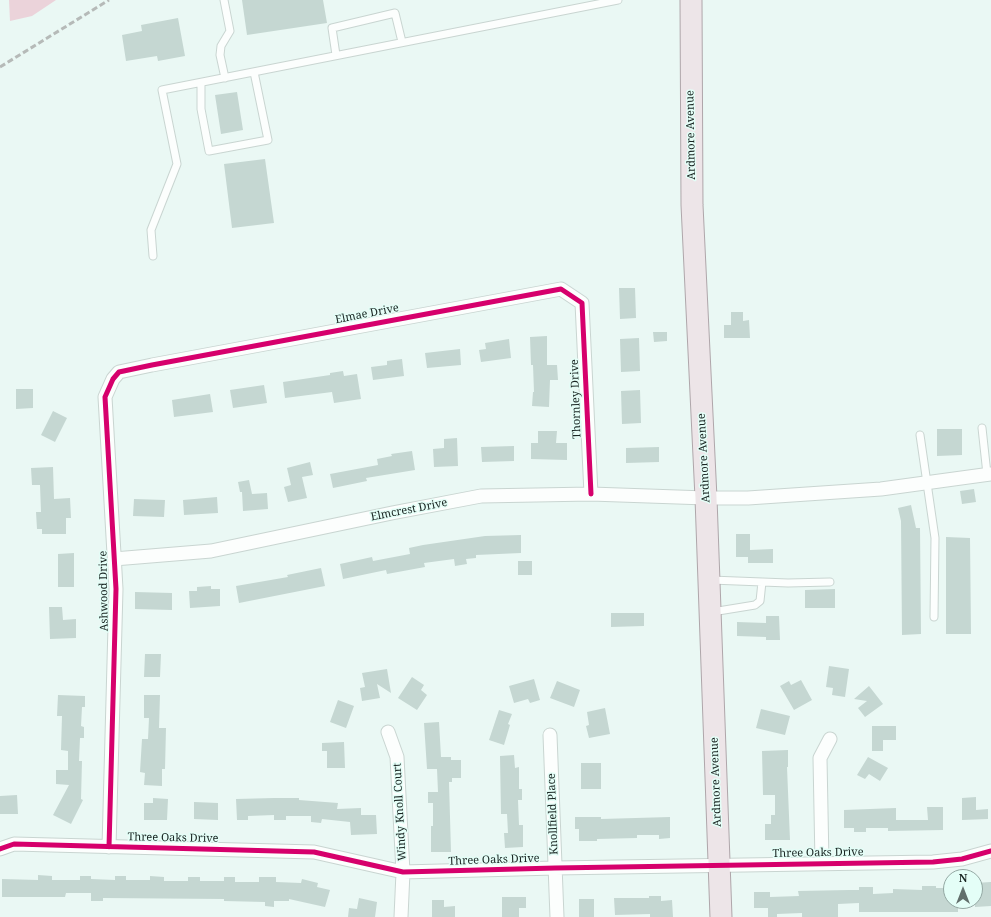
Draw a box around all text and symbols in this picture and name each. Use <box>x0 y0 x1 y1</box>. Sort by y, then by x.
street label: Ardmore Avenue <box>684 90 698 180</box>
street label: Elmae Drive <box>334 301 400 327</box>
street label: Thornley Drive <box>568 359 584 439</box>
street label: Ardmore Avenue <box>695 413 713 503</box>
street label: Elmcrest Drive <box>370 496 448 524</box>
street label: Ashwood Drive <box>97 551 111 631</box>
street label: Ardmore Avenue <box>708 737 724 827</box>
street label: Windy Knoll Court <box>391 763 409 861</box>
street label: Knollfield Place <box>545 773 561 855</box>
street label: Three Oaks Drive <box>127 831 219 845</box>
street label: Three Oaks Drive <box>772 846 864 860</box>
street label: Three Oaks Drive <box>448 852 540 868</box>
north arrow <box>943 869 983 909</box>
text: N <box>959 870 967 885</box>

